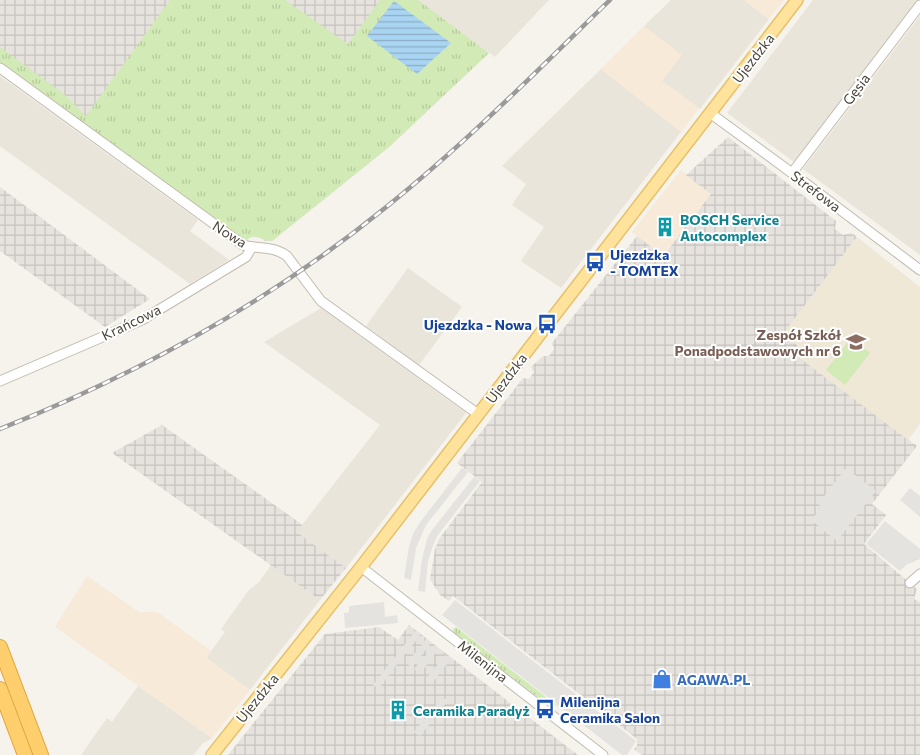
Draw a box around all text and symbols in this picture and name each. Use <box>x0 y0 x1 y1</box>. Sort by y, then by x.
street label: Ujezdzka <box>728 30 778 86</box>
street label: Gęsia <box>839 70 873 108</box>
street label: Strefowa <box>788 167 844 215</box>
place label: BOSCH Service Autocomplex <box>680 211 779 244</box>
building icon: BOSCH Service Autocomplex <box>654 216 676 238</box>
street label: Nowa <box>210 217 250 251</box>
place label: Ujezdzka - TOMTEX <box>610 246 679 279</box>
bus stop icon: Ujezdzka - TOMTEX <box>584 251 606 273</box>
street label: Krańcowa <box>99 300 163 344</box>
bus stop icon: Ujezdzka - Nowa <box>536 313 558 335</box>
place label: Ujezdzka - Nowa <box>424 316 532 333</box>
place label: Zespół Szkół Ponadpodstawowych nr 6 <box>675 326 842 359</box>
school or university icon: Zespół Szkół Ponadpodstawowych nr 6 <box>845 331 867 353</box>
street label: Ujezdzka <box>482 350 530 406</box>
street label: Milenijna <box>455 636 511 686</box>
shop icon: AGAWA.PL <box>651 668 673 690</box>
street label: Ujezdzka <box>232 670 282 726</box>
place label: AGAWA.PL <box>677 671 750 688</box>
place label: Milenijna Ceramika Salon <box>560 693 660 726</box>
bus stop icon: Milenijna Ceramika Salon <box>534 698 556 720</box>
building icon: Ceramika Paradyż <box>387 699 409 721</box>
place label: Ceramika Paradyż <box>413 702 530 719</box>

